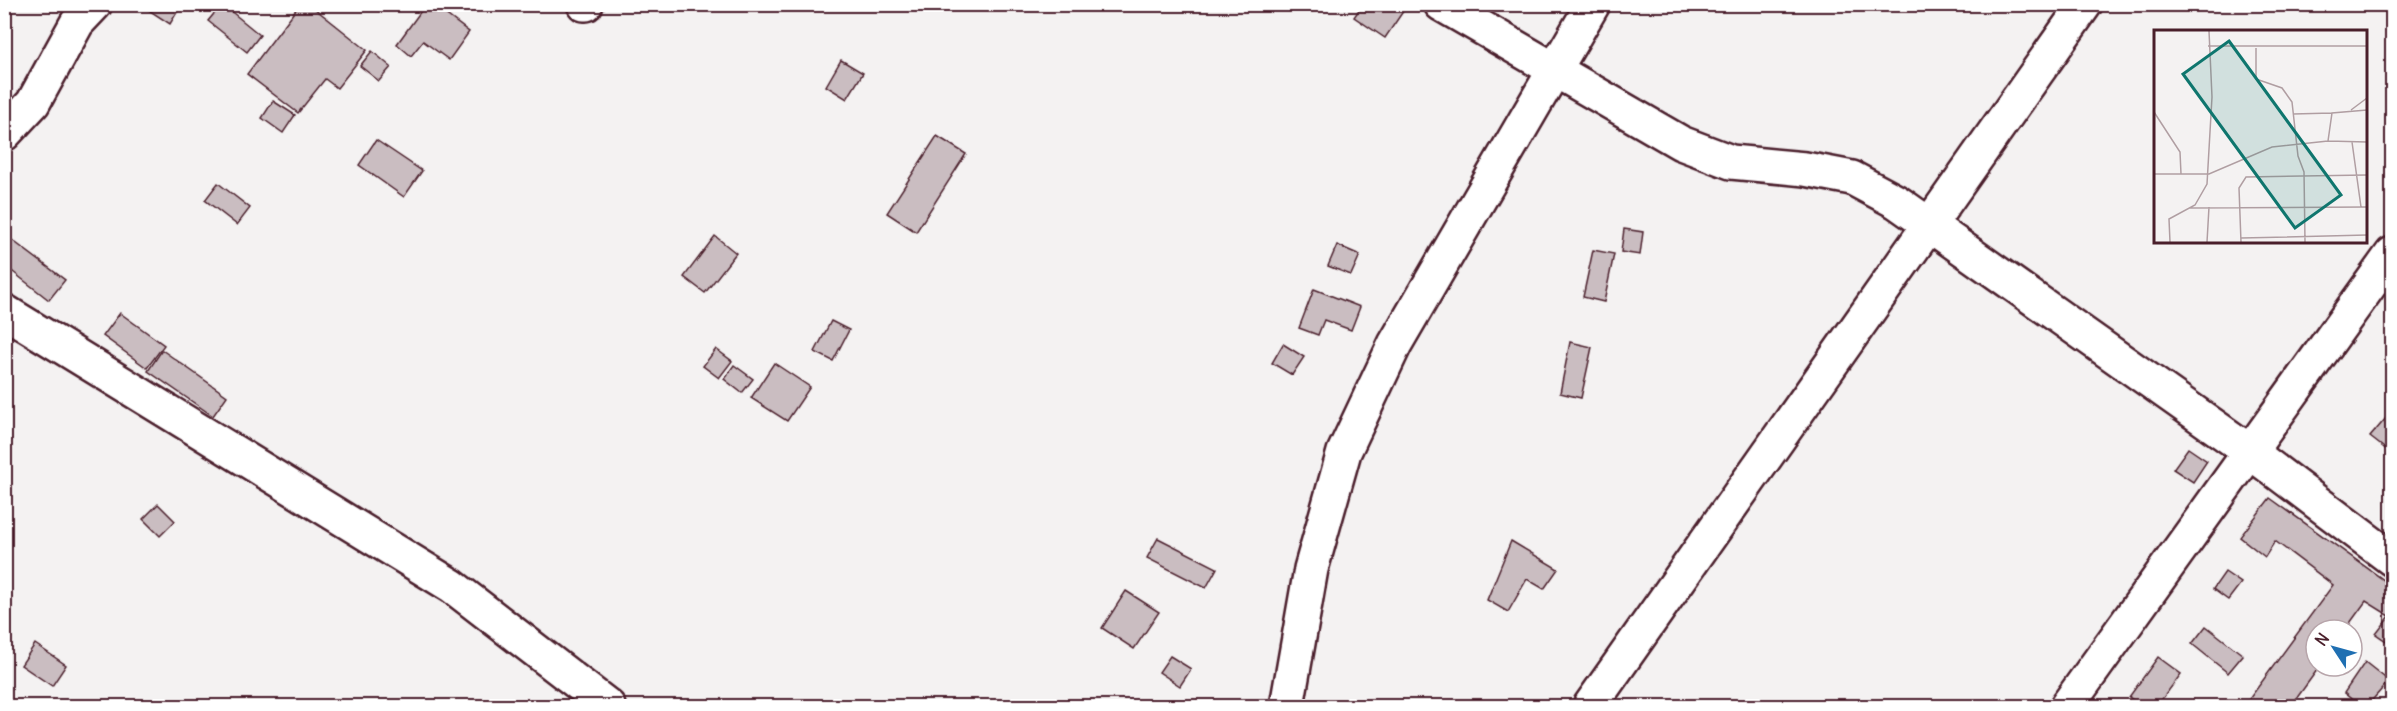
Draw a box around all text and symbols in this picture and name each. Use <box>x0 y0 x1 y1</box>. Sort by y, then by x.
inset map <box>2154 30 2367 243</box>
north arrow <box>2304 618 2364 678</box>
text: N <box>2311 629 2333 650</box>

